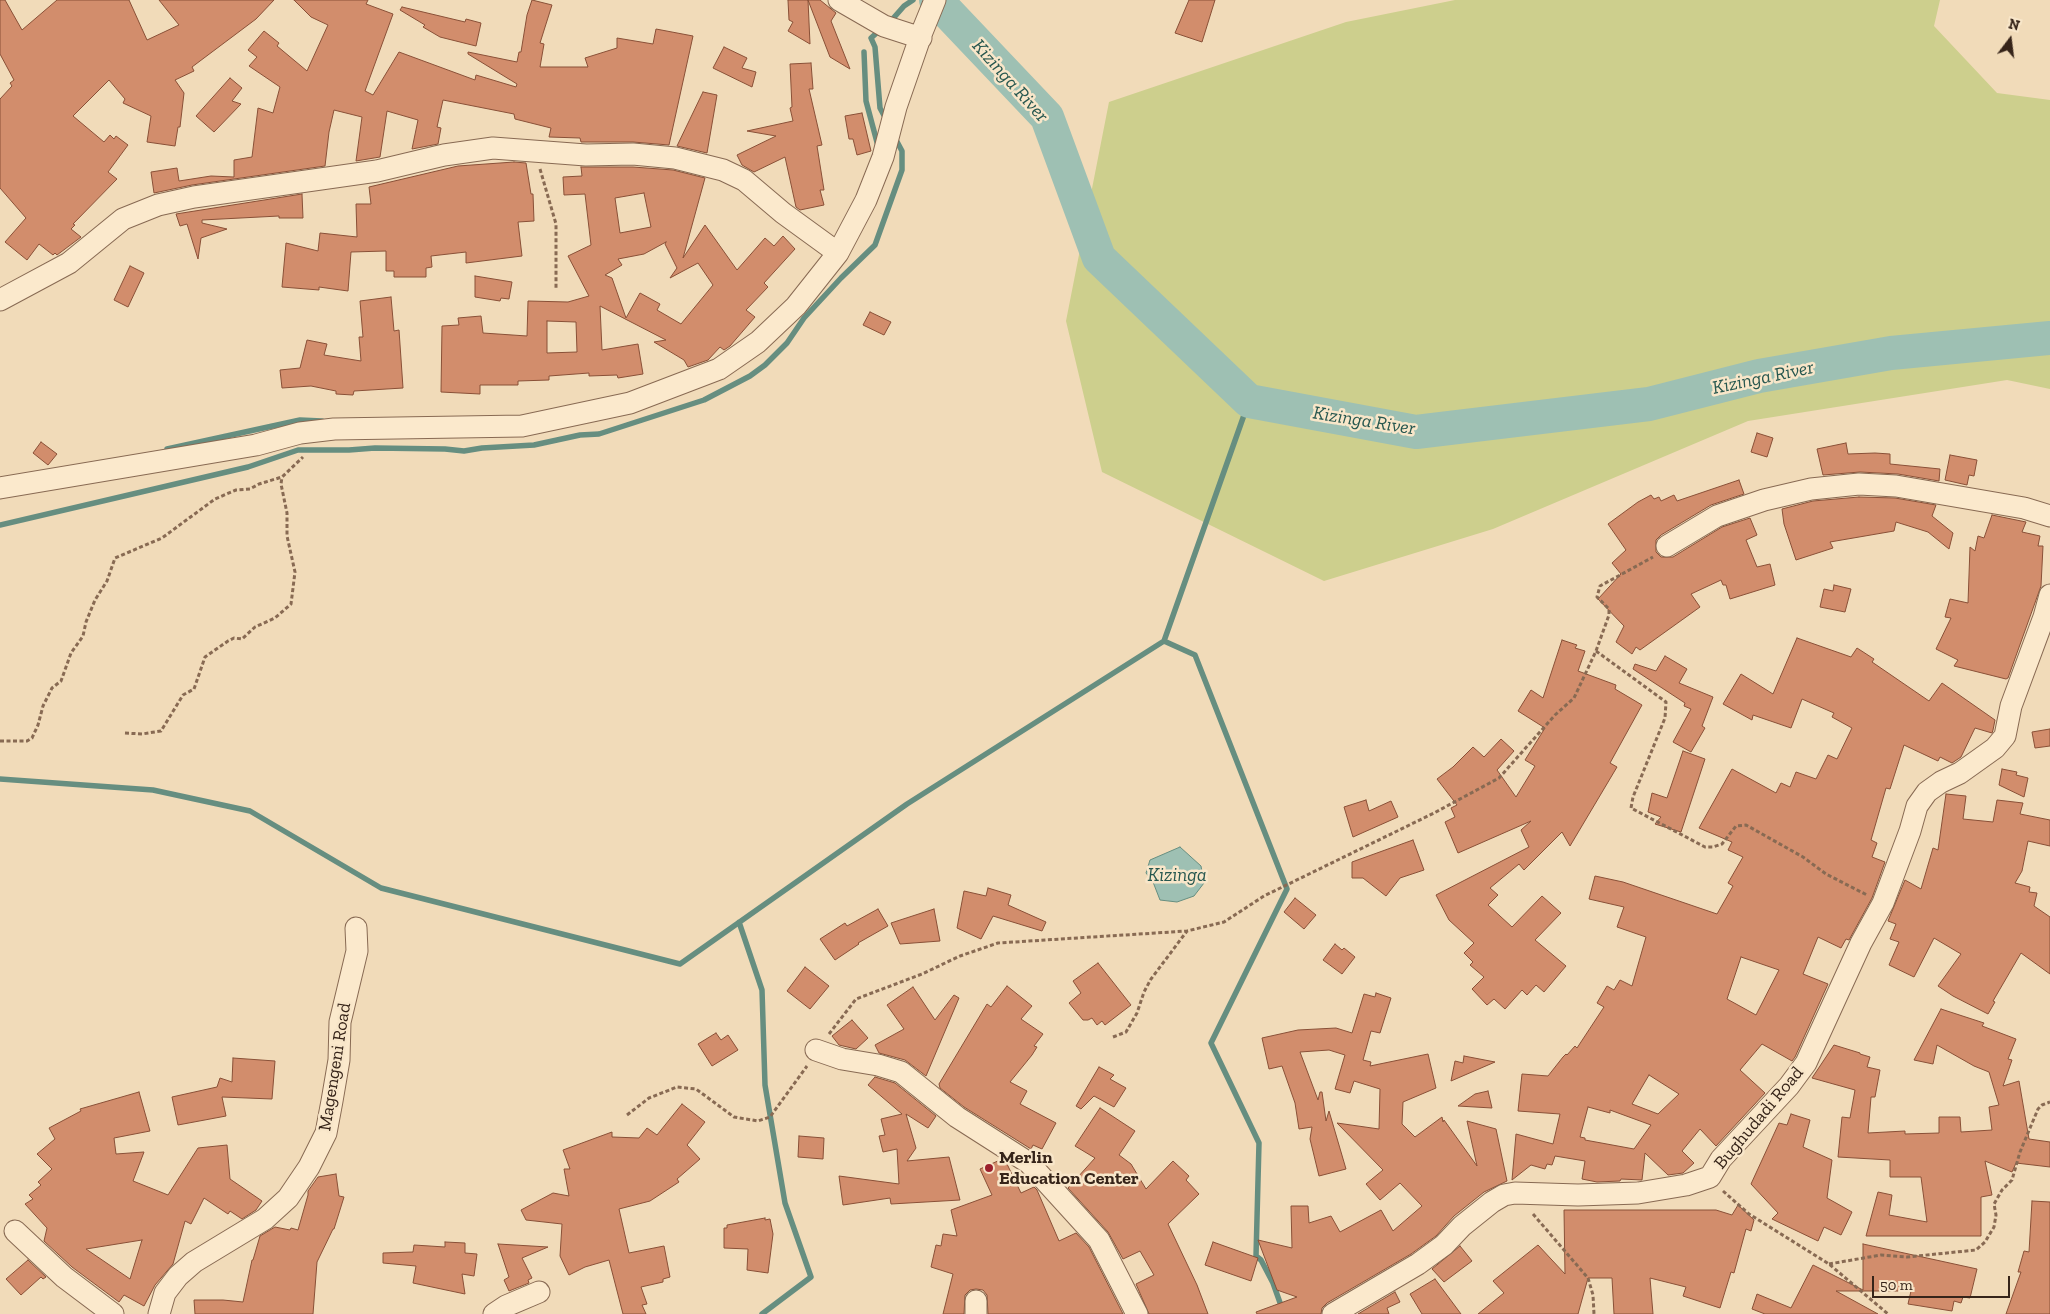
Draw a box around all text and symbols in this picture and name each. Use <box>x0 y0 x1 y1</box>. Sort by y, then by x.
north arrow <box>1985 15 2035 65</box>
text: N <box>2007 15 2021 35</box>
water label: Kizinga River <box>967 35 1053 127</box>
water label: Kizinga River <box>1710 356 1816 400</box>
water label: Kizinga River <box>1311 402 1417 440</box>
water label: Kizinga <box>1147 865 1207 887</box>
street label: Magengeni Road <box>314 1001 356 1133</box>
street label: Bughudadi Road <box>1710 1062 1808 1174</box>
place label: Merlin Education Center <box>999 1147 1139 1190</box>
marker: Merlin Education Center <box>983 1162 995 1174</box>
scale bar <box>1875 1266 2012 1298</box>
text: 50 m <box>1880 1276 1913 1294</box>

